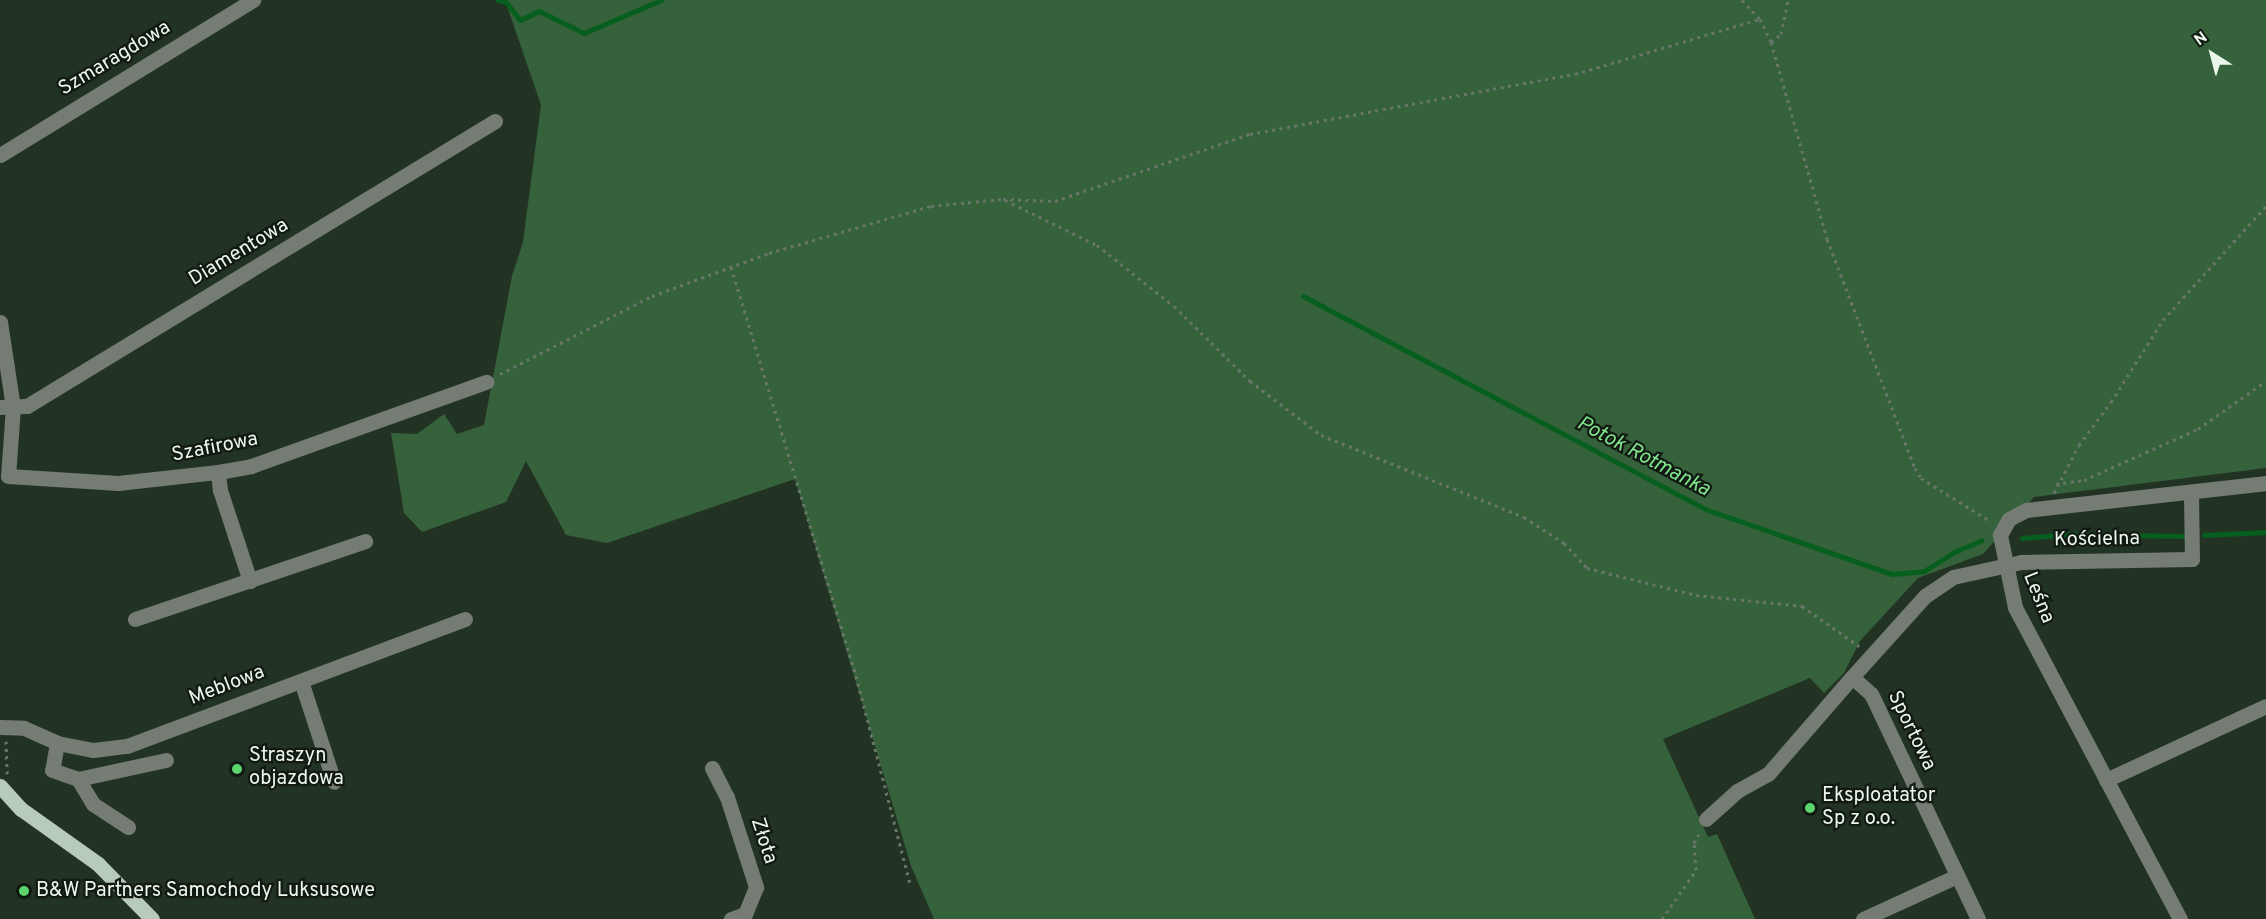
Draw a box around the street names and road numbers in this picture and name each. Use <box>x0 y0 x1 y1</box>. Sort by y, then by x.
street label: Szmaragdowa <box>55 16 175 102</box>
street label: Diamentowa <box>185 214 293 292</box>
street label: Szafirowa <box>170 428 260 468</box>
street label: Kościelna <box>2054 527 2140 553</box>
street label: Leśna <box>2017 569 2059 627</box>
street label: Meblowa <box>186 661 268 711</box>
street label: Sportowa <box>1881 687 1941 775</box>
street label: Złota <box>744 815 782 867</box>

